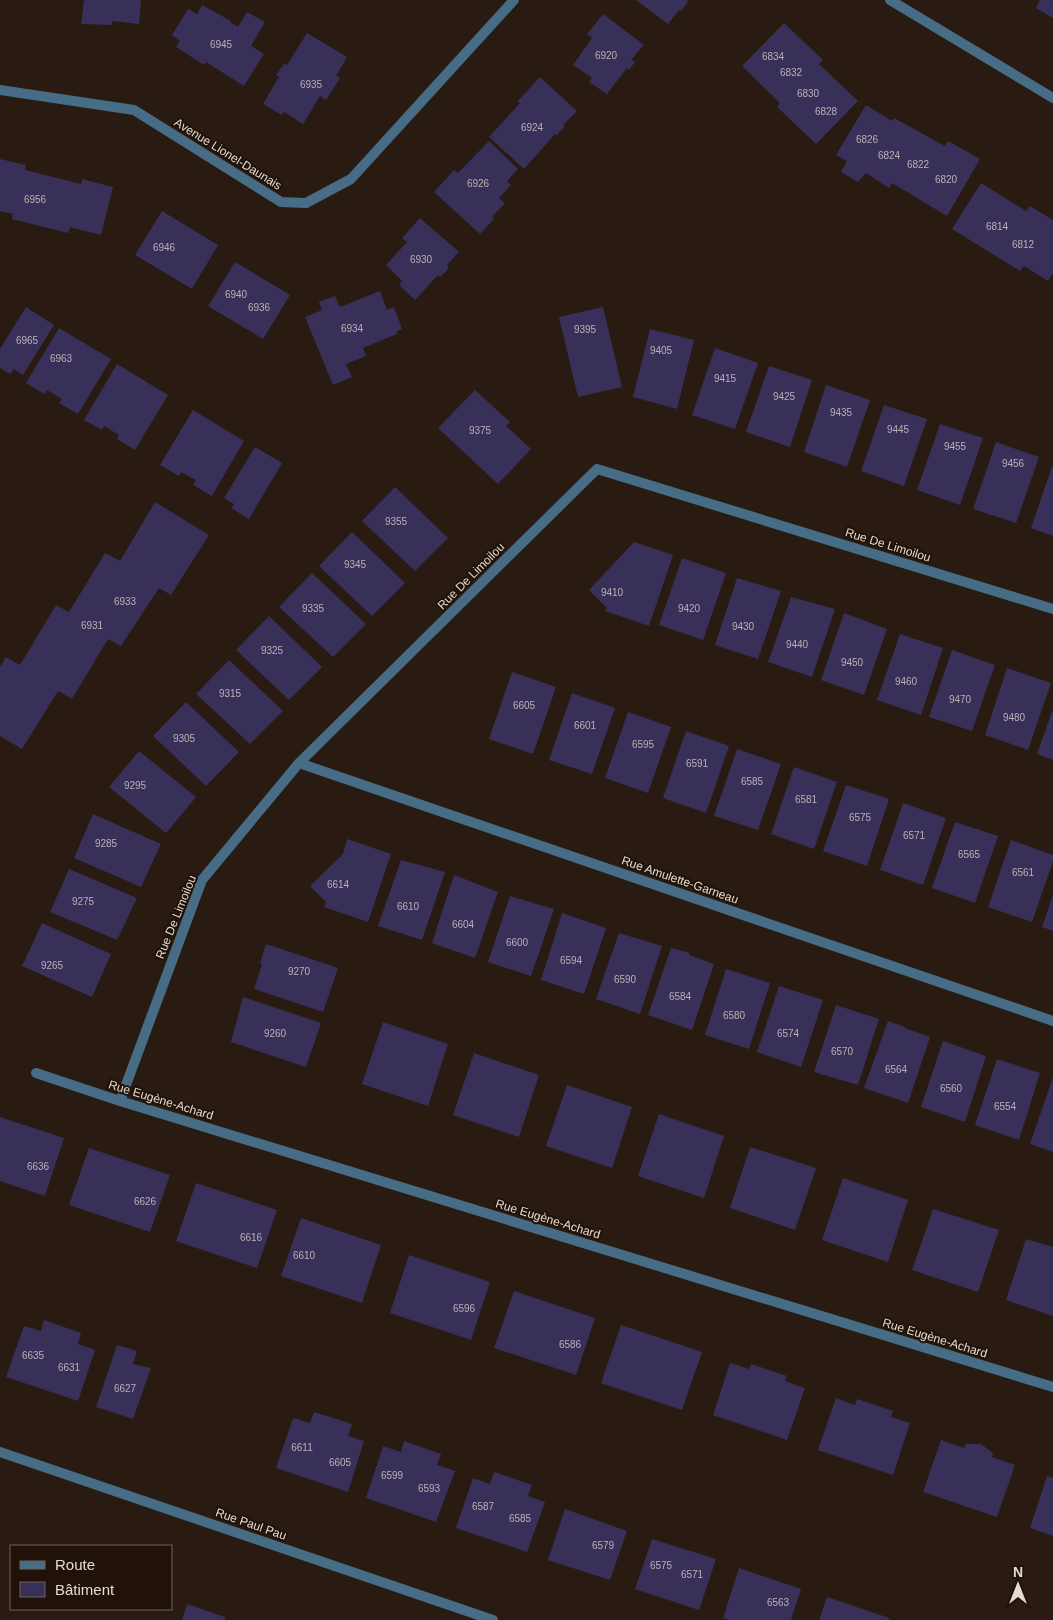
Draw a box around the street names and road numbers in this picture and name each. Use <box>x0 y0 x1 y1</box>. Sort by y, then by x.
street label: Avenue Lionel-Daunais <box>172 115 284 193</box>
street label: Rue De Limoilou <box>844 525 932 565</box>
street label: Rue De Limoilou <box>435 540 507 612</box>
street label: Rue Amulette-Garneau <box>620 853 740 907</box>
street label: Rue De Limoilou <box>153 873 199 961</box>
street label: Rue Eugène-Achard <box>107 1077 215 1123</box>
street label: Rue Eugène-Achard <box>494 1196 602 1242</box>
street label: Rue Eugène-Achard <box>881 1315 989 1361</box>
street label: Rue Paul Pau <box>214 1505 288 1543</box>

